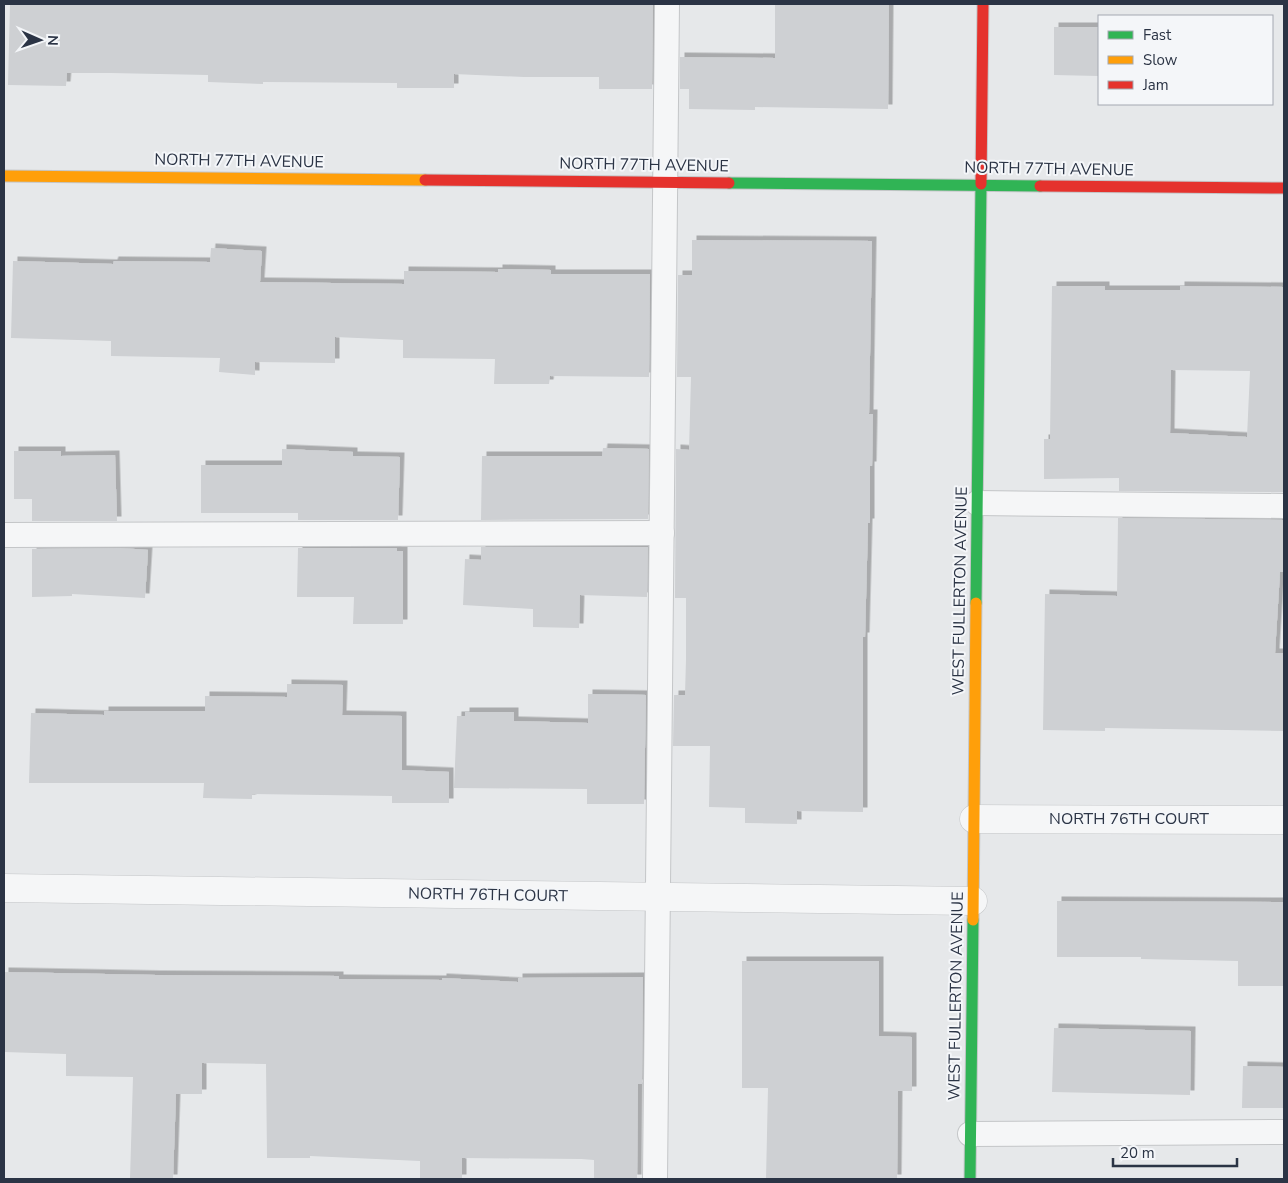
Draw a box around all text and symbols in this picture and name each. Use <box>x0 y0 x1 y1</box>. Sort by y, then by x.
north arrow <box>15 15 65 65</box>
legend <box>1098 15 1273 105</box>
text: Fast <box>1143 25 1172 45</box>
text: N <box>43 35 62 46</box>
text: Slow <box>1143 50 1178 70</box>
text: Jam <box>1142 75 1169 95</box>
street label: NORTH 77TH AVENUE <box>154 149 324 173</box>
street label: NORTH 77TH AVENUE <box>559 153 729 177</box>
street label: NORTH 77TH AVENUE <box>964 157 1134 181</box>
street label: WEST FULLERTON AVENUE <box>947 486 973 696</box>
street label: NORTH 76TH COURT <box>1049 808 1209 830</box>
street label: NORTH 76TH COURT <box>408 883 568 907</box>
street label: WEST FULLERTON AVENUE <box>943 891 969 1101</box>
scale bar <box>1113 1136 1237 1168</box>
text: 20 m <box>1120 1143 1155 1163</box>

